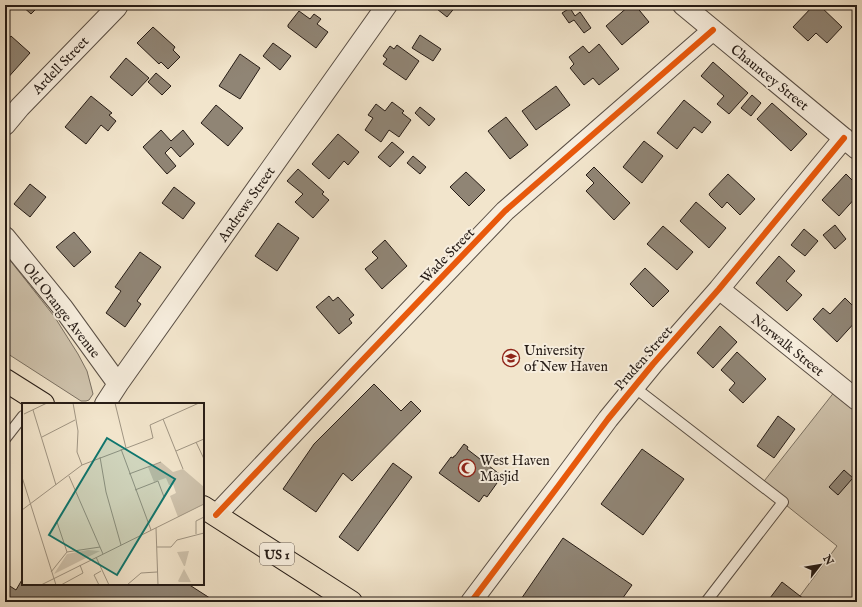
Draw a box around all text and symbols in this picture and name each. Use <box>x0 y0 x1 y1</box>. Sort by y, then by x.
street label: Ardell Street <box>28 33 93 99</box>
street label: Chauncey Street <box>727 41 812 115</box>
street label: Andrews Street <box>214 163 280 247</box>
street label: Wade Street <box>417 224 479 287</box>
street label: Old Orange Avenue <box>18 259 104 362</box>
street label: Norwalk Street <box>747 311 828 381</box>
street label: Pruden Street <box>611 323 677 395</box>
place label: University of New Haven <box>524 342 609 376</box>
school or university icon: University of New Haven <box>501 348 521 368</box>
inset map <box>22 403 204 585</box>
place label: West Haven Masjid <box>480 452 550 486</box>
mosque icon: West Haven Masjid <box>457 458 477 478</box>
road number: US 1 <box>260 543 294 565</box>
north arrow <box>800 545 840 585</box>
text: N <box>819 552 836 568</box>

